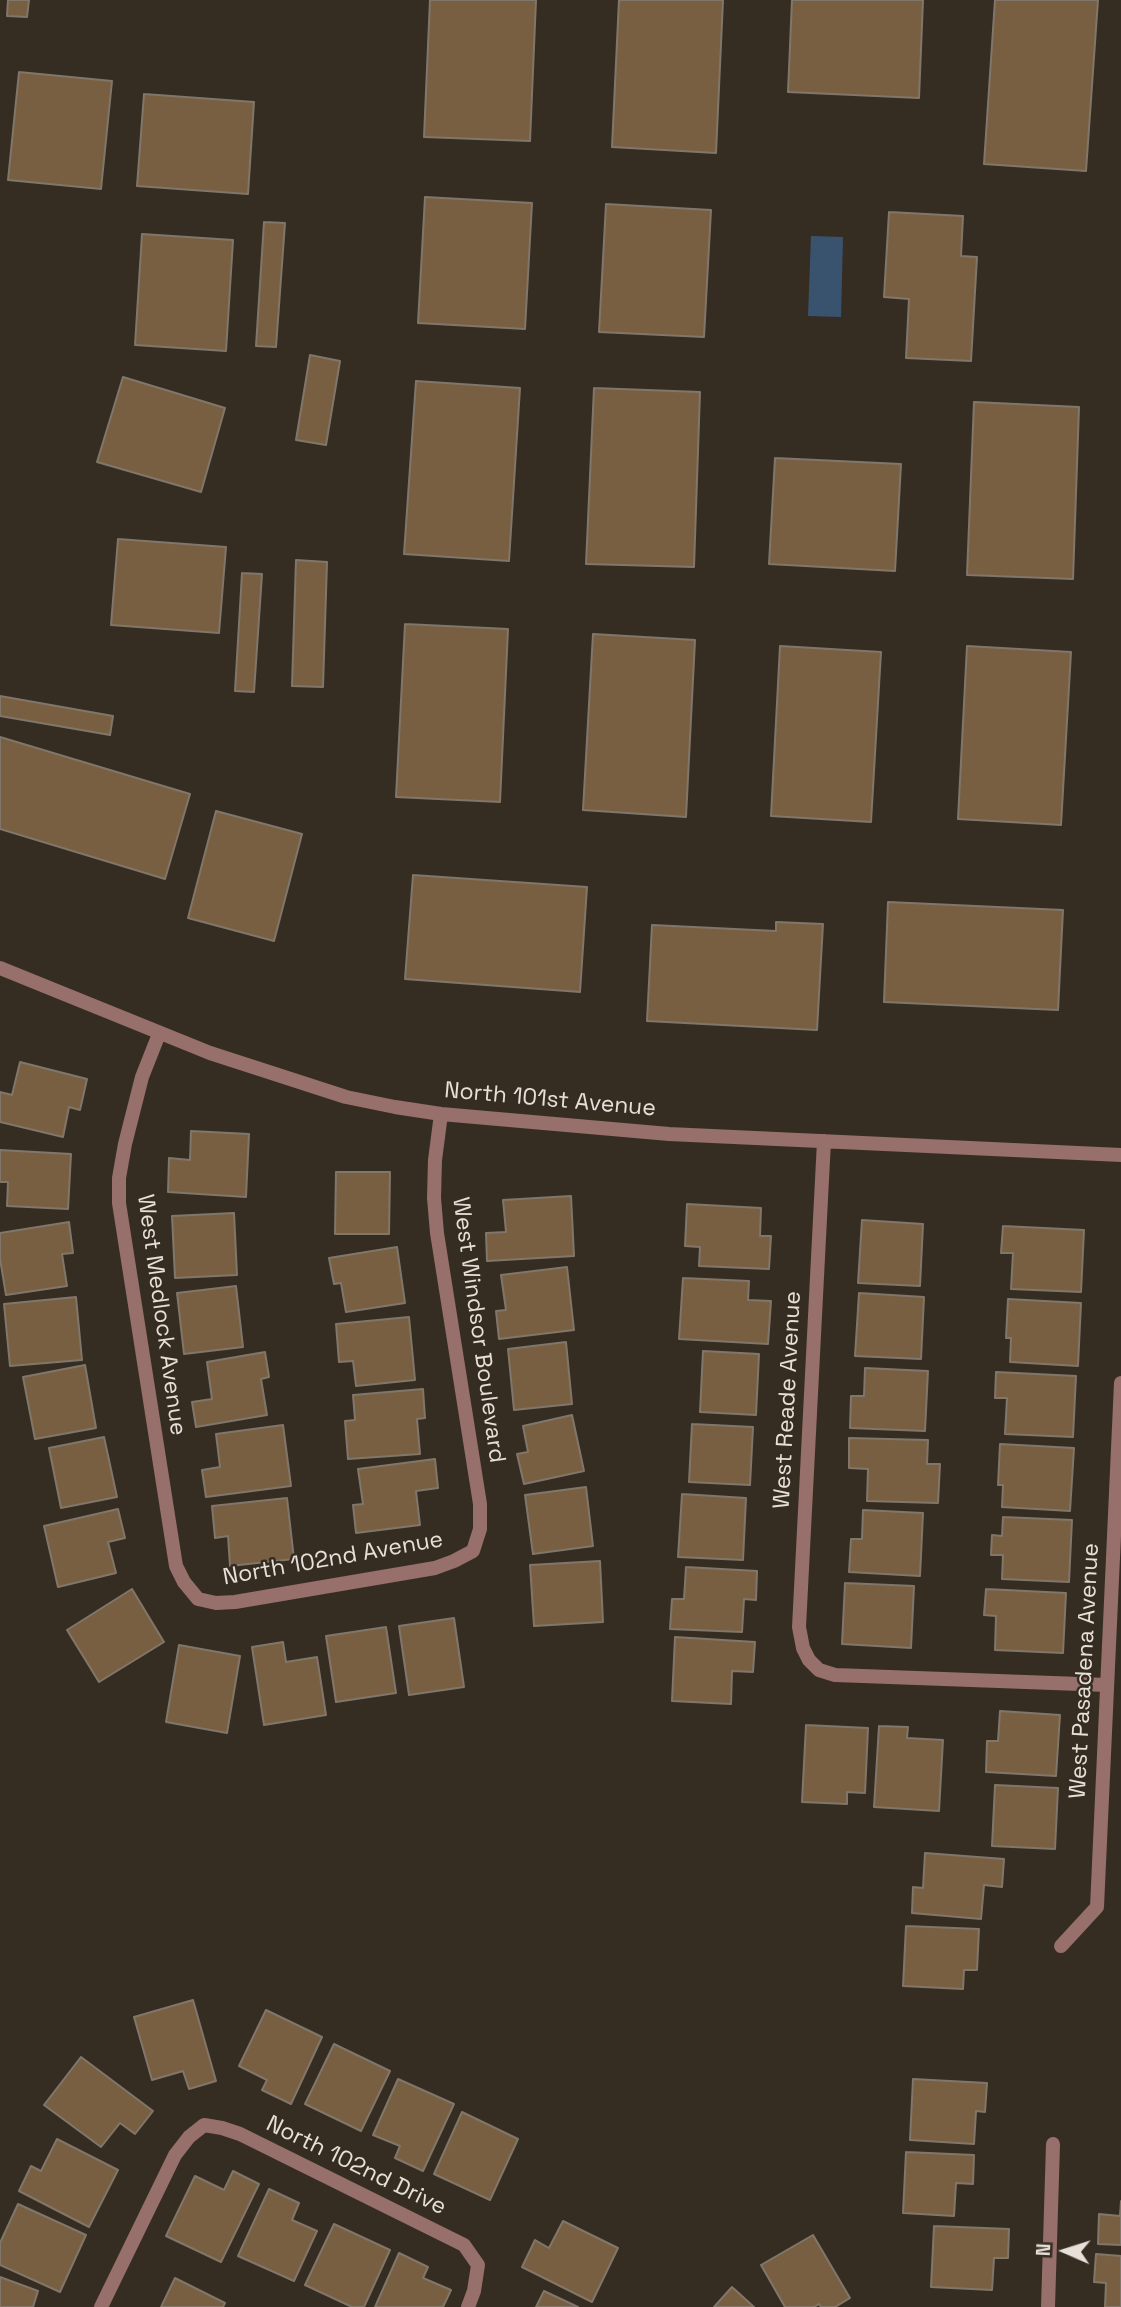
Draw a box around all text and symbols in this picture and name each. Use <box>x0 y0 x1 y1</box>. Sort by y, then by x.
street label: North 101st Avenue <box>443 1077 657 1123</box>
street label: West Medlock Avenue <box>130 1193 192 1437</box>
street label: West Windsor Boulevard <box>446 1195 510 1465</box>
street label: West Reade Avenue <box>769 1290 807 1510</box>
street label: North 102nd Avenue <box>221 1526 445 1592</box>
street label: West Pasadena Avenue <box>1065 1542 1105 1800</box>
street label: North 102nd Drive <box>261 2110 451 2222</box>
north arrow <box>1030 2216 1100 2286</box>
text: N <box>1031 2243 1056 2257</box>

